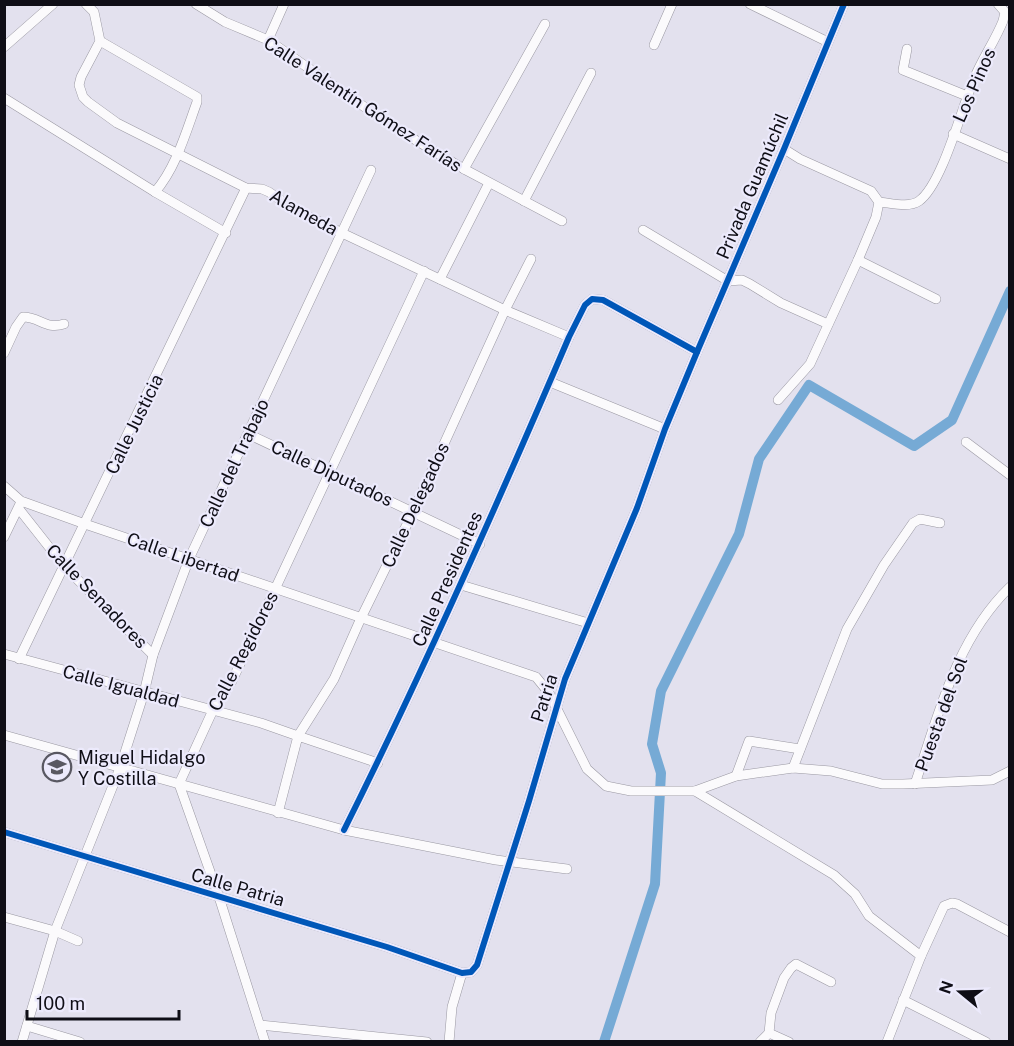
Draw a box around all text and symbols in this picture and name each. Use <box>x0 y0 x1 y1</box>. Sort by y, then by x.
street label: Calle Valentín Gómez Farías <box>260 32 466 176</box>
street label: Los Pinos <box>948 45 1000 125</box>
street label: Privada Guamúchil <box>712 110 792 262</box>
street label: Alameda <box>266 185 342 239</box>
street label: Calle Justicia <box>101 371 167 477</box>
street label: Calle del Trabajo <box>195 395 273 531</box>
street label: Calle Diputados <box>268 436 396 510</box>
street label: Calle Delegados <box>377 439 453 571</box>
street label: Calle Presidentes <box>408 508 486 650</box>
street label: Calle Libertad <box>124 528 242 586</box>
street label: Calle Senadores <box>42 540 152 652</box>
street label: Calle Regidores <box>204 588 282 714</box>
street label: Puesta del Sol <box>911 654 971 774</box>
street label: Calle Igualdad <box>61 660 181 712</box>
street label: Patria <box>526 671 562 725</box>
place label: Miguel Hidalgo Y Costilla <box>78 747 205 789</box>
school or university icon: Miguel Hidalgo Y Costilla <box>41 751 73 783</box>
street label: Calle Patria <box>189 864 287 910</box>
north arrow <box>930 962 990 1022</box>
text: N <box>935 978 957 996</box>
scale bar <box>27 983 178 1021</box>
text: 100 m <box>36 993 85 1014</box>

